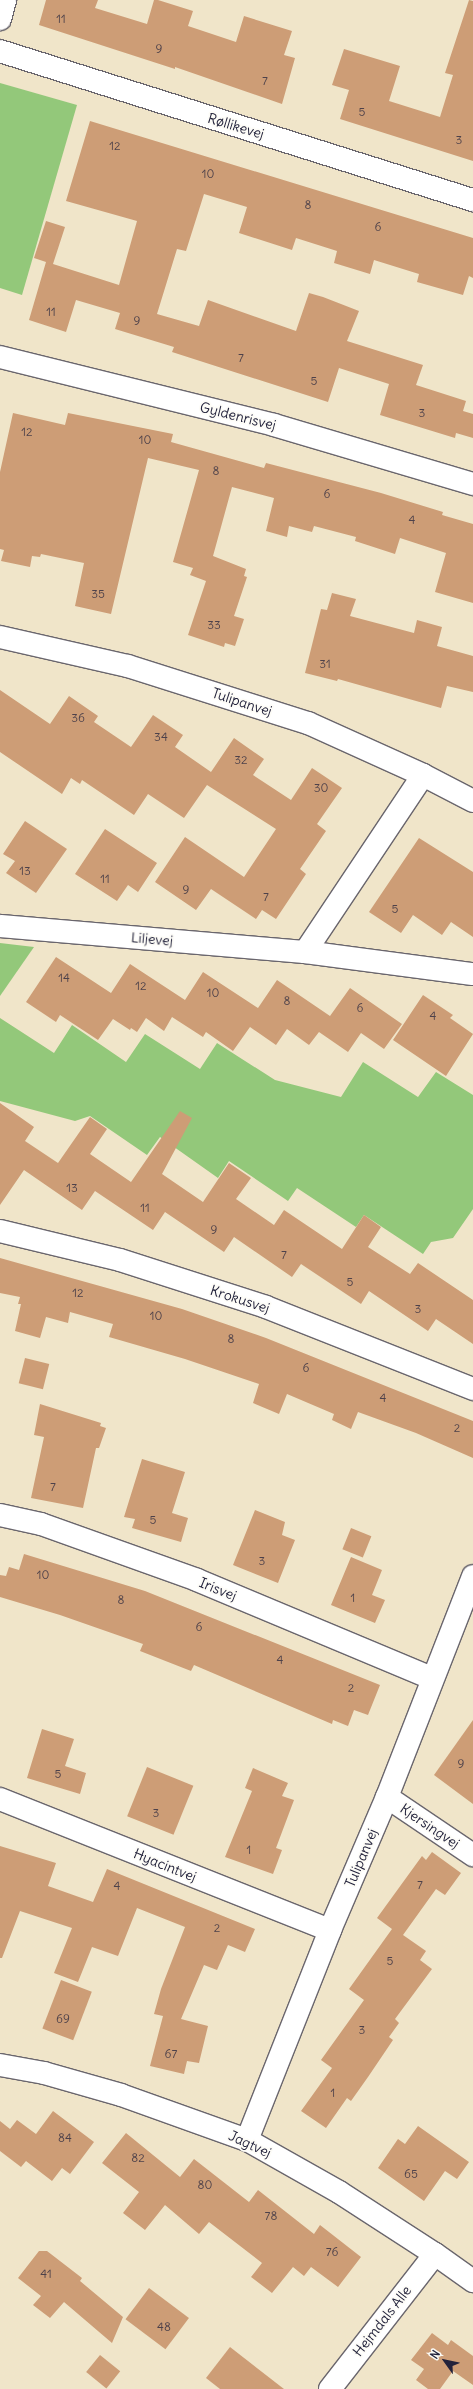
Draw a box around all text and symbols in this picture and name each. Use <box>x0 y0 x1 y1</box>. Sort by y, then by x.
house number: 11 <box>56 12 66 26</box>
house number: 9 <box>156 42 162 56</box>
house number: 7 <box>262 74 268 88</box>
house number: 5 <box>359 105 365 119</box>
street label: Røllikevej <box>206 109 266 143</box>
house number: 3 <box>456 133 462 147</box>
house number: 12 <box>109 139 121 153</box>
house number: 10 <box>202 167 214 181</box>
house number: 8 <box>305 198 311 212</box>
house number: 6 <box>375 220 381 234</box>
house number: 11 <box>46 305 56 319</box>
house number: 9 <box>134 314 140 328</box>
house number: 7 <box>238 351 244 365</box>
house number: 5 <box>311 374 317 388</box>
street label: Gyldenrisvej <box>198 398 278 434</box>
house number: 3 <box>419 406 425 420</box>
house number: 12 <box>21 425 33 439</box>
house number: 10 <box>139 433 151 447</box>
house number: 8 <box>213 464 219 478</box>
house number: 6 <box>324 487 330 501</box>
house number: 4 <box>409 513 415 527</box>
house number: 35 <box>91 587 105 601</box>
house number: 33 <box>207 618 221 632</box>
house number: 31 <box>319 657 331 671</box>
street label: Tulipanvej <box>210 684 274 720</box>
house number: 36 <box>71 711 85 725</box>
house number: 34 <box>154 730 168 744</box>
house number: 32 <box>234 753 248 767</box>
house number: 30 <box>314 781 328 795</box>
house number: 13 <box>19 864 31 878</box>
house number: 11 <box>100 872 110 886</box>
house number: 9 <box>183 883 189 897</box>
house number: 7 <box>263 890 269 904</box>
house number: 5 <box>392 902 398 916</box>
street label: Liljevej <box>130 929 174 949</box>
house number: 14 <box>58 971 70 985</box>
house number: 12 <box>135 979 147 993</box>
house number: 10 <box>207 986 219 1000</box>
house number: 8 <box>284 994 290 1008</box>
house number: 6 <box>357 1001 363 1015</box>
house number: 4 <box>430 1009 436 1023</box>
house number: 13 <box>66 1181 78 1195</box>
house number: 11 <box>140 1201 150 1215</box>
house number: 9 <box>211 1223 217 1237</box>
house number: 7 <box>281 1248 287 1262</box>
house number: 5 <box>347 1275 353 1289</box>
street label: Krokusvej <box>208 1282 272 1316</box>
house number: 12 <box>72 1286 84 1300</box>
house number: 3 <box>415 1302 421 1316</box>
house number: 10 <box>150 1309 162 1323</box>
house number: 8 <box>228 1332 234 1346</box>
house number: 6 <box>303 1361 309 1375</box>
house number: 4 <box>380 1391 386 1405</box>
house number: 2 <box>454 1421 460 1435</box>
house number: 7 <box>50 1480 56 1494</box>
house number: 5 <box>150 1513 156 1527</box>
house number: 3 <box>259 1554 265 1568</box>
house number: 10 <box>37 1568 49 1582</box>
street label: Irisvej <box>197 1574 239 1604</box>
house number: 1 <box>351 1591 355 1605</box>
house number: 8 <box>118 1593 124 1607</box>
house number: 6 <box>196 1620 202 1634</box>
house number: 4 <box>277 1653 283 1667</box>
house number: 2 <box>348 1681 354 1695</box>
house number: 9 <box>458 1757 464 1771</box>
house number: 5 <box>55 1767 61 1781</box>
street label: Kjersingvej <box>397 1800 463 1852</box>
house number: 3 <box>153 1806 159 1820</box>
street label: Tulipanvej <box>341 1826 381 1890</box>
house number: 1 <box>247 1843 251 1857</box>
street label: Hyacintvej <box>131 1845 199 1885</box>
house number: 7 <box>417 1878 423 1892</box>
house number: 4 <box>114 1879 120 1893</box>
house number: 2 <box>214 1921 220 1935</box>
house number: 5 <box>387 1954 393 1968</box>
house number: 69 <box>56 2012 70 2026</box>
house number: 3 <box>359 2023 365 2037</box>
house number: 67 <box>165 2047 177 2061</box>
house number: 1 <box>331 2086 335 2100</box>
street label: Jagtvej <box>226 2127 274 2161</box>
house number: 84 <box>58 2131 72 2145</box>
house number: 82 <box>131 2151 145 2165</box>
house number: 65 <box>404 2167 418 2181</box>
house number: 80 <box>198 2178 212 2192</box>
house number: 78 <box>265 2209 277 2223</box>
house number: 76 <box>326 2245 338 2259</box>
house number: 41 <box>40 2267 52 2281</box>
street label: Hejmdals Alle <box>349 2282 415 2360</box>
house number: 48 <box>157 2320 171 2334</box>
north arrow <box>425 2341 465 2381</box>
text: N <box>427 2347 443 2361</box>

